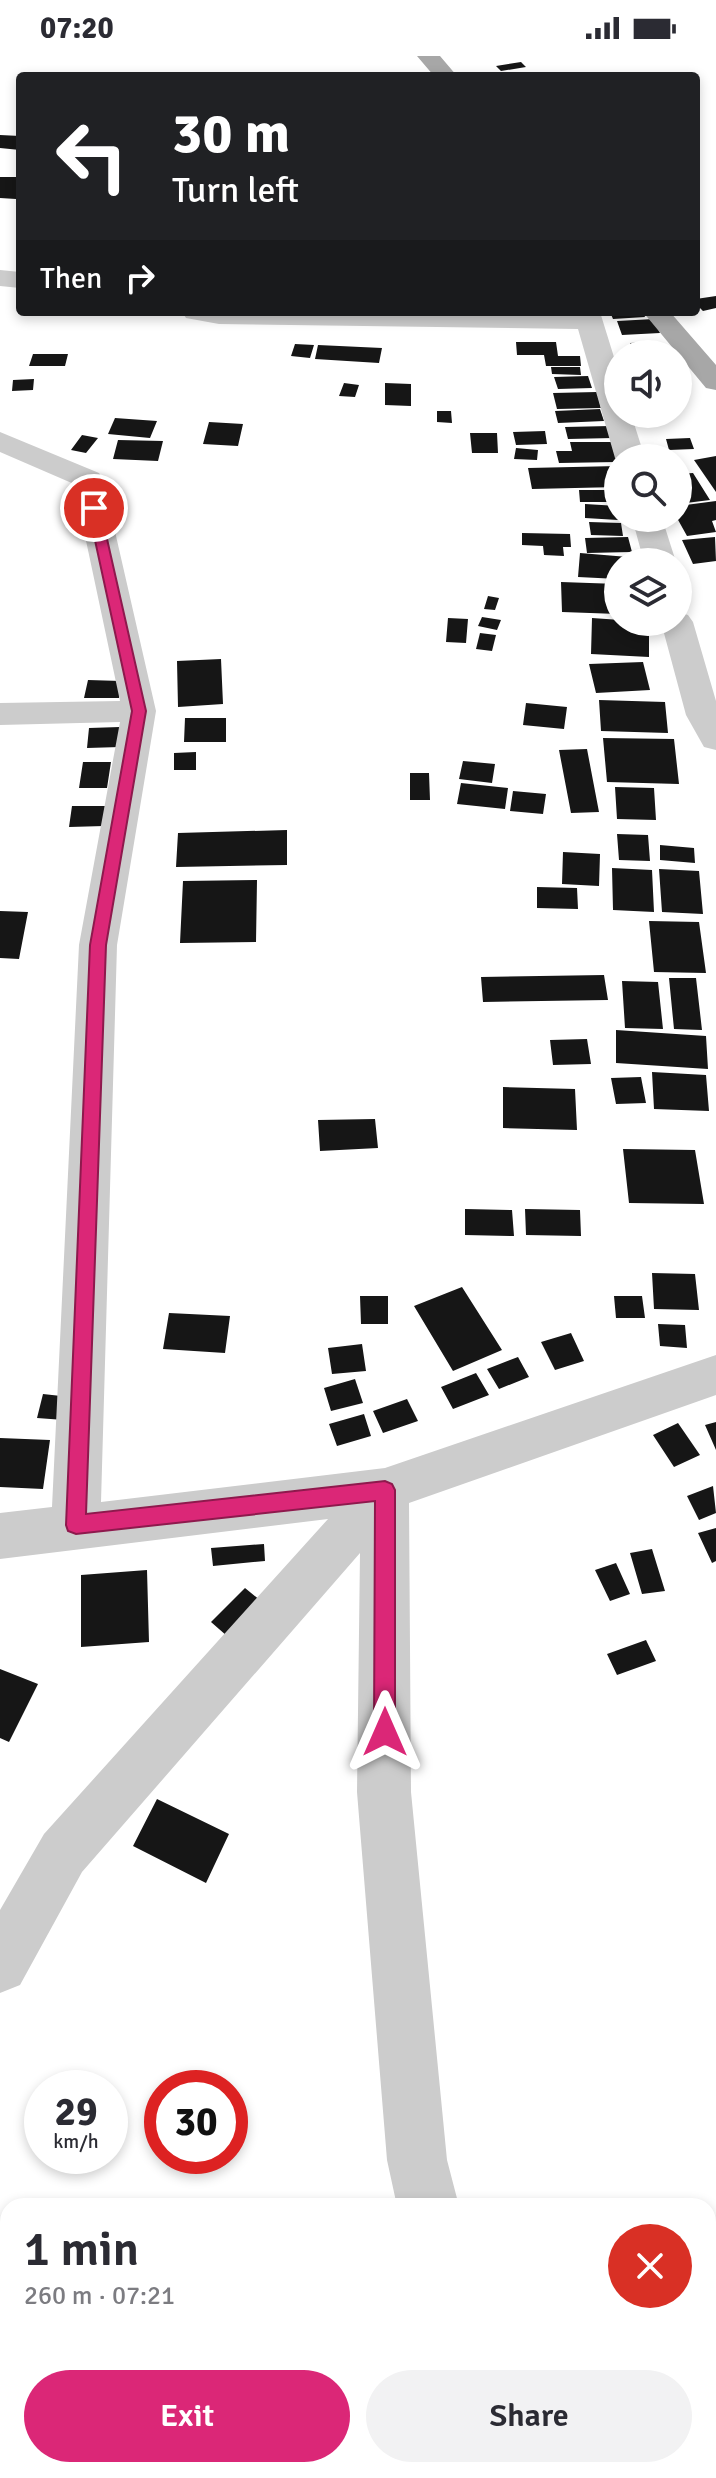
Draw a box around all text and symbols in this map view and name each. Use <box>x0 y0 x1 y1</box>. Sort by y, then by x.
text: 07:20 <box>40 10 114 47</box>
text: 30 m <box>172 99 290 168</box>
icon: left <box>40 104 144 208</box>
text: Turn left <box>172 168 299 213</box>
icon: right <box>118 256 162 300</box>
text: Then <box>40 260 102 297</box>
map controls <box>604 340 692 636</box>
button: sound <box>604 340 692 428</box>
button: search <box>604 444 692 532</box>
pin <box>60 474 128 542</box>
icon: arrive <box>72 486 116 530</box>
button: layers <box>604 548 692 636</box>
position arrow <box>343 1690 427 1774</box>
speed limit sign: 30 <box>144 2070 248 2174</box>
text: 29 <box>54 2087 98 2137</box>
text: km/h <box>53 2129 99 2154</box>
text: 1 min <box>24 2220 139 2279</box>
button: close <box>608 2224 692 2308</box>
text: 260 m · 07:21 <box>24 2280 175 2312</box>
button: Exit <box>24 2370 350 2462</box>
button: Share <box>366 2370 692 2462</box>

